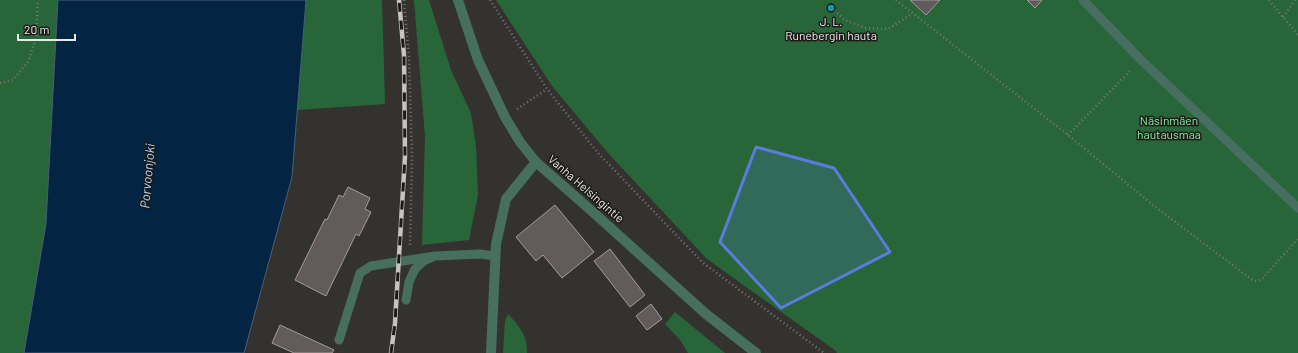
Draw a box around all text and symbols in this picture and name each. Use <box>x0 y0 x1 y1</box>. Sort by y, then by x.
marker: J. L. Runebergin hauta <box>826 3 836 13</box>
place label: J. L. Runebergin hauta <box>785 14 877 42</box>
scale bar <box>18 16 75 42</box>
text: 20 m <box>24 22 50 36</box>
park label: Näsinmäen hautausmaa <box>1137 113 1201 141</box>
water label: Porvoonjoki <box>136 142 158 209</box>
street label: Vanha Helsingintie <box>546 151 628 225</box>

